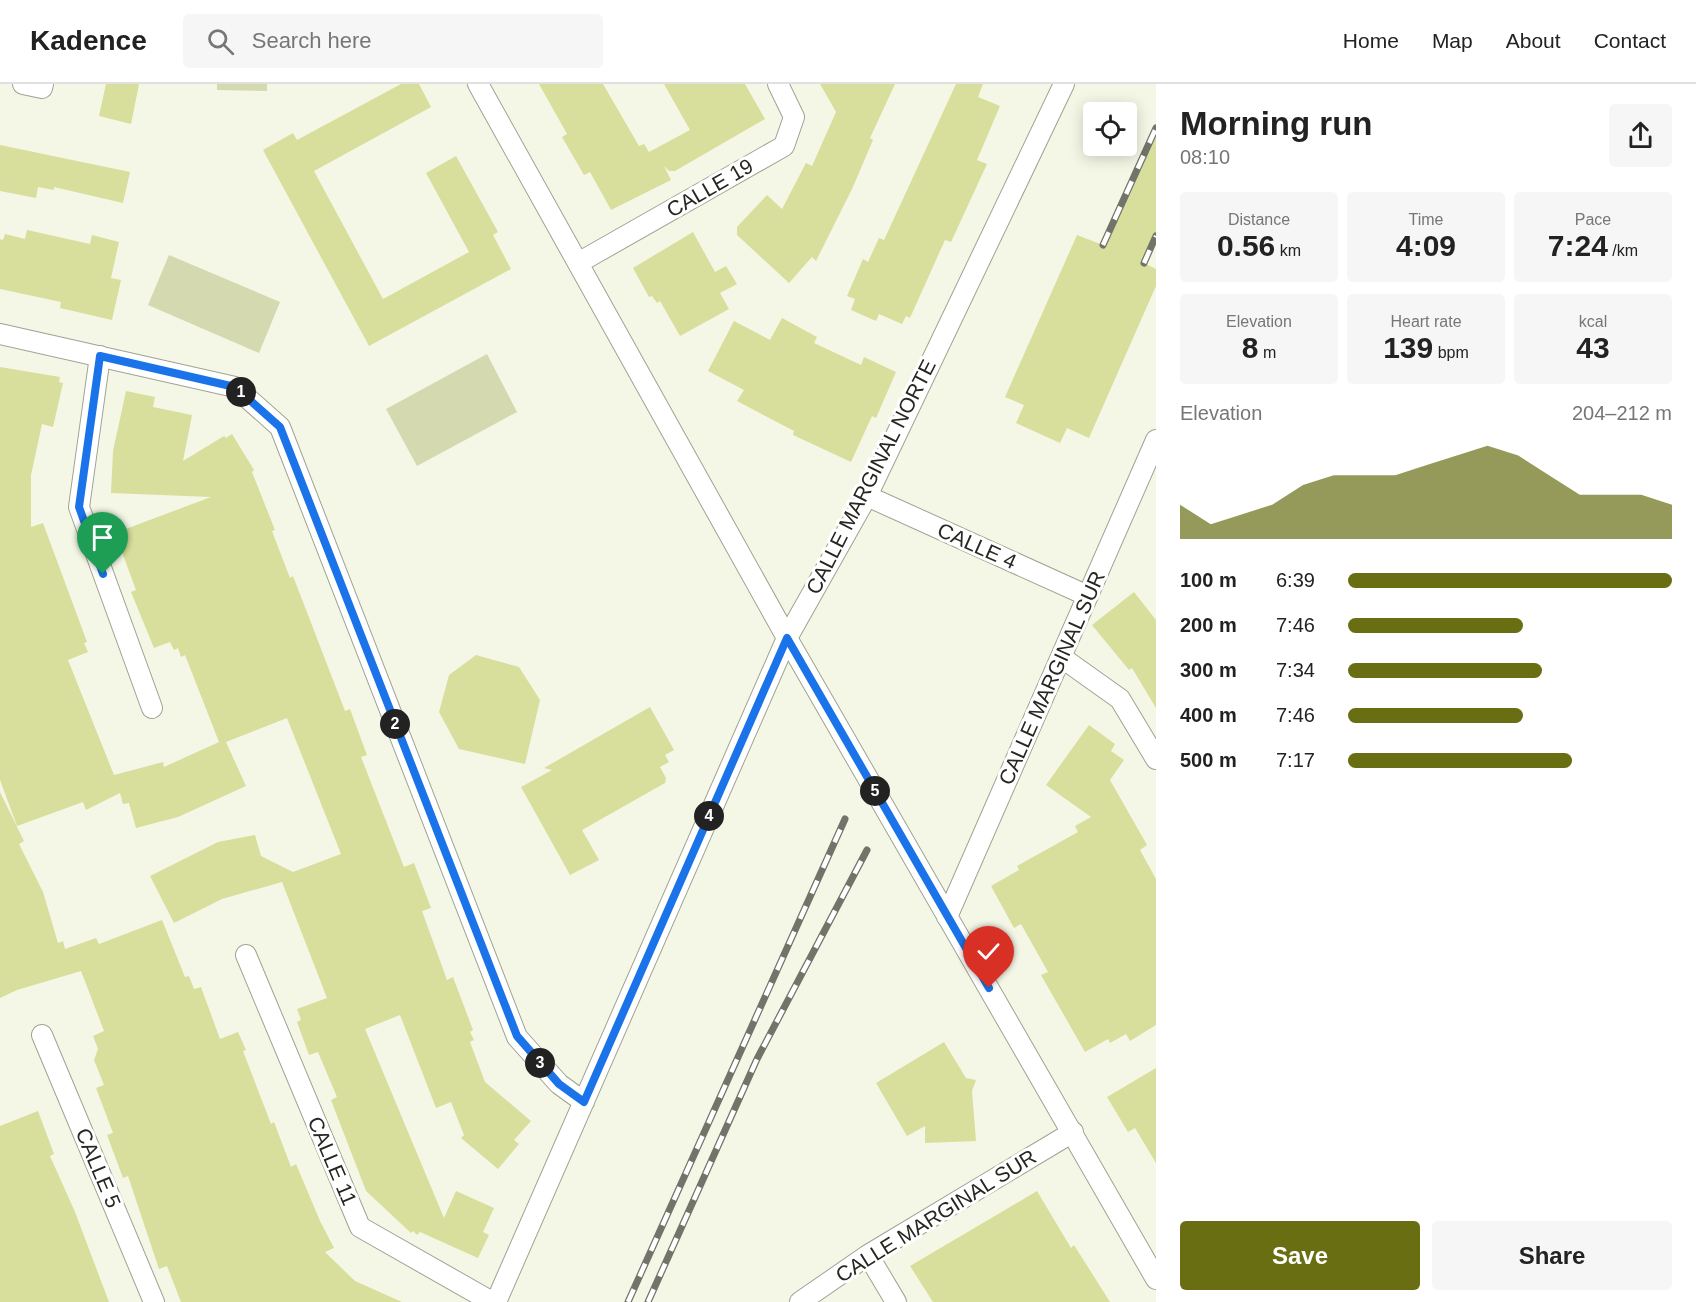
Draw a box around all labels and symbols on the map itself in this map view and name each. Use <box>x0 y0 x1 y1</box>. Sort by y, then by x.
street label: CALLE 19 <box>663 154 757 221</box>
street label: CALLE MARGINAL NORTE <box>801 356 940 598</box>
pin: 1 <box>226 377 256 407</box>
pin <box>77 512 128 574</box>
street label: CALLE 4 <box>934 518 1021 573</box>
street label: CALLE MARGINAL SUR <box>994 567 1109 788</box>
pin: 2 <box>380 709 410 739</box>
pin: 5 <box>860 776 890 806</box>
pin: 4 <box>694 801 724 831</box>
pin <box>963 926 1014 988</box>
pin: 3 <box>525 1048 555 1078</box>
street label: CALLE 11 <box>303 1113 361 1209</box>
street label: CALLE 5 <box>71 1125 125 1211</box>
street label: CALLE MARGINAL SUR <box>831 1144 1040 1287</box>

